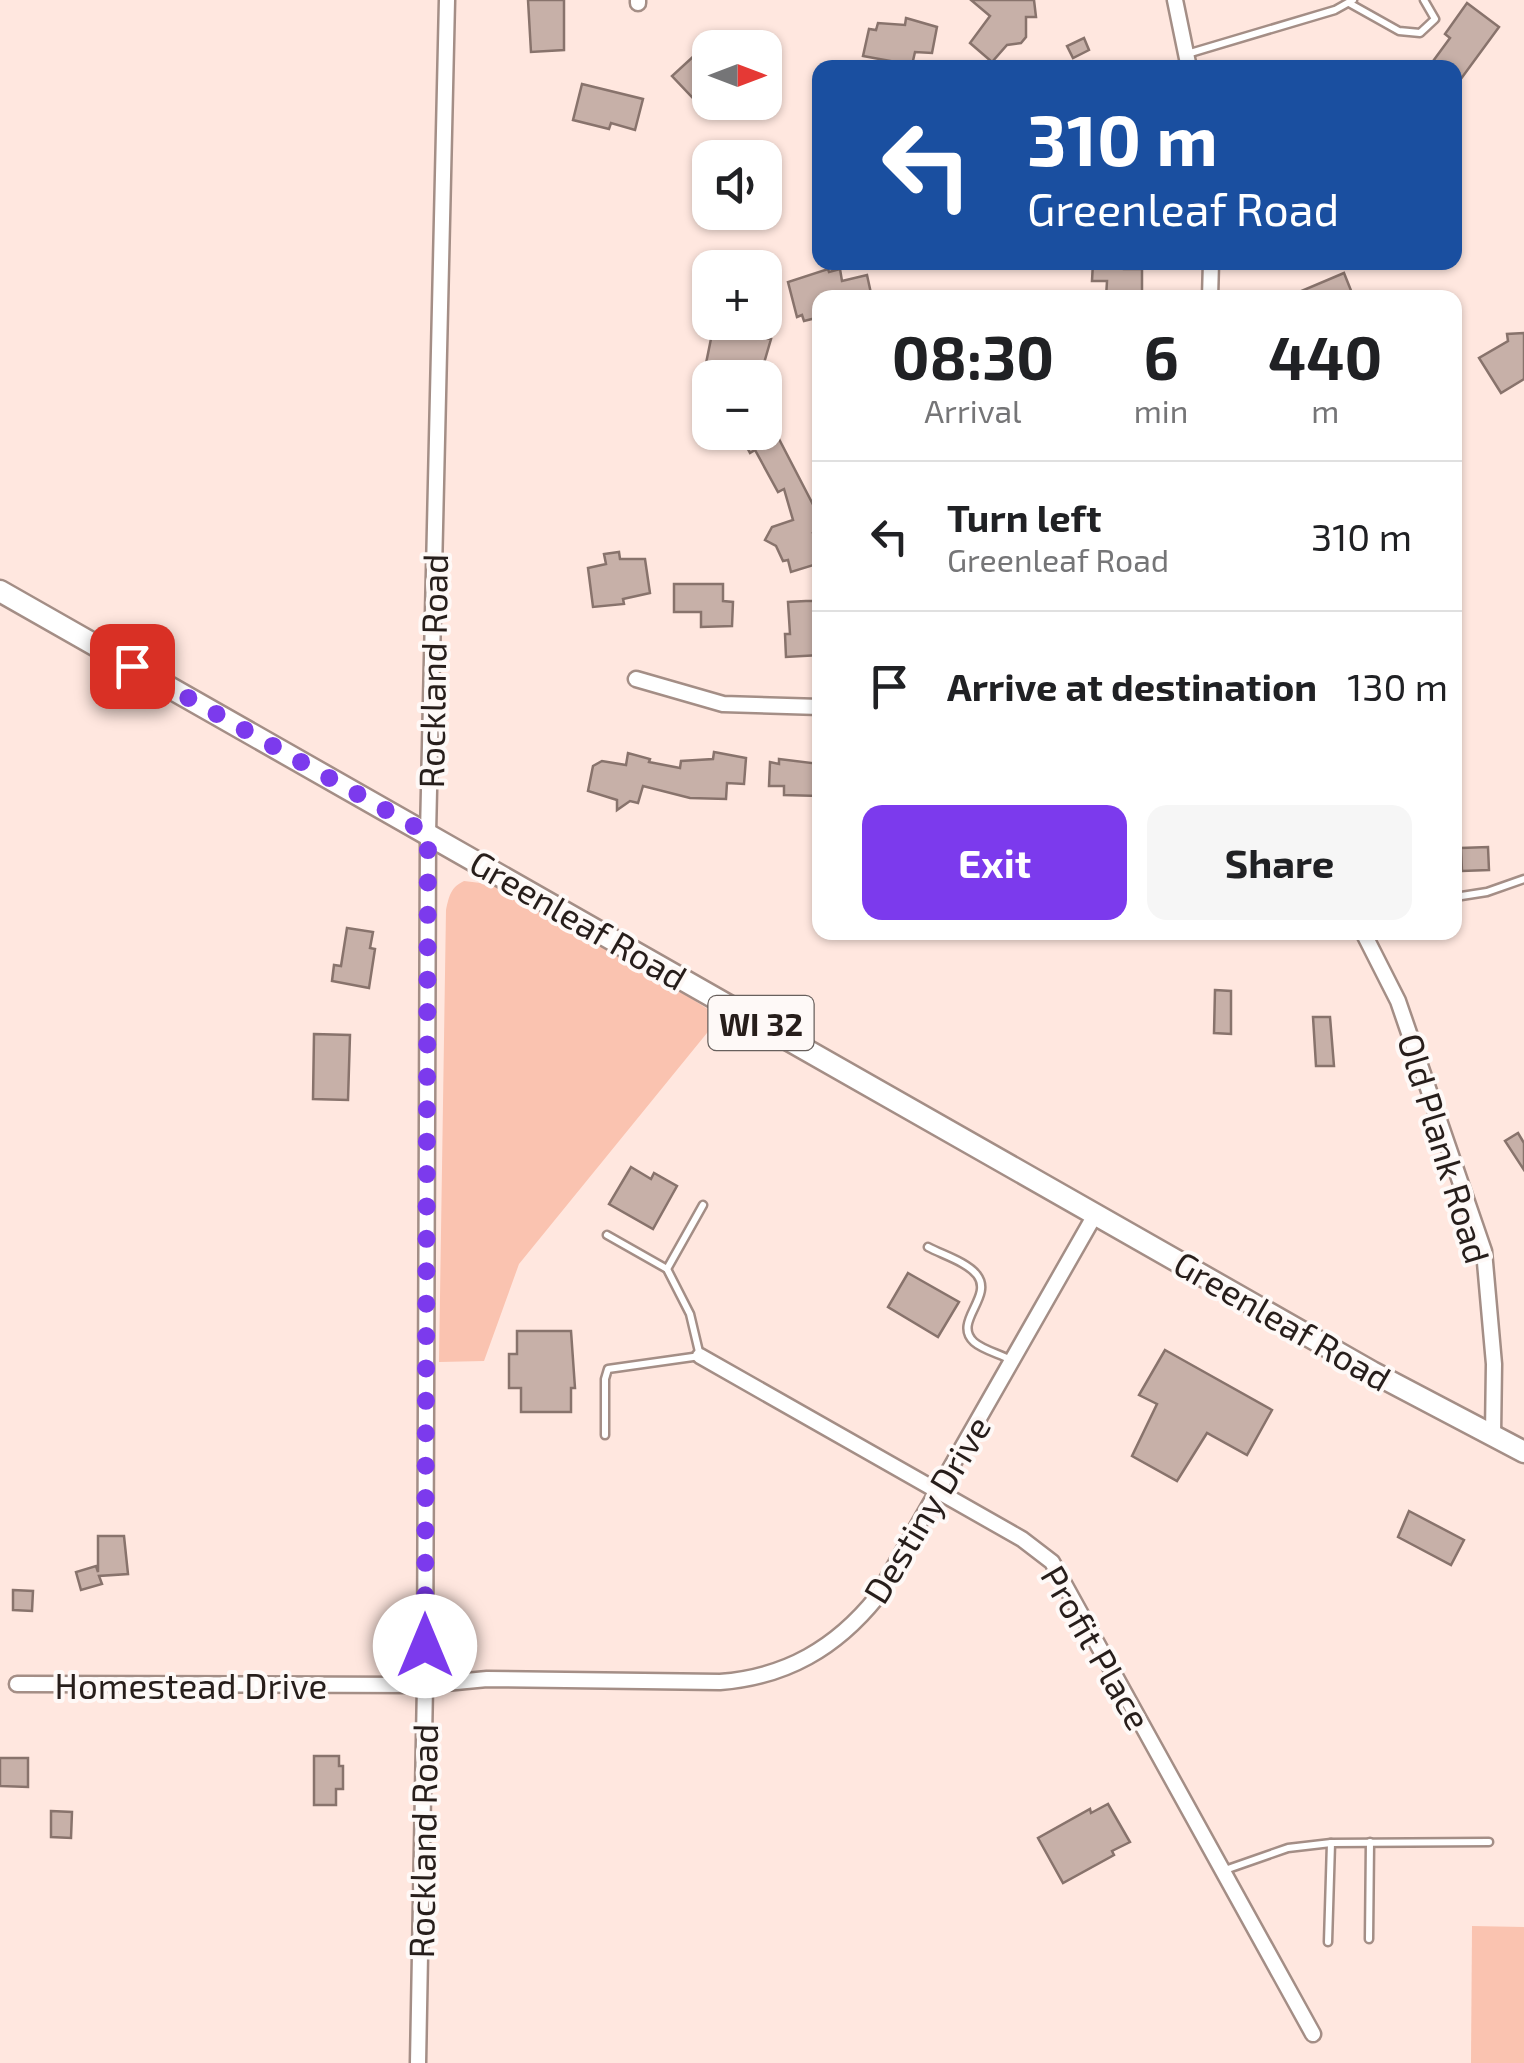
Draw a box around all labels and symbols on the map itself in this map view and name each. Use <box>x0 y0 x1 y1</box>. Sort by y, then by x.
north arrow <box>692 30 782 120</box>
street label: Rockland Road <box>409 553 455 789</box>
pin <box>90 624 175 709</box>
street label: Greenleaf Road <box>463 840 695 998</box>
road number: WI 32 <box>708 996 814 1050</box>
street label: Old Plank Road <box>1390 1028 1500 1268</box>
street label: Greenleaf Road <box>1167 1241 1399 1399</box>
street label: Destiny Drive <box>854 1408 998 1610</box>
street label: Profit Place <box>1033 1558 1161 1736</box>
position arrow <box>373 1594 477 1698</box>
street label: Homestead Drive <box>55 1664 327 1706</box>
street label: Rockland Road <box>399 1723 445 1959</box>

